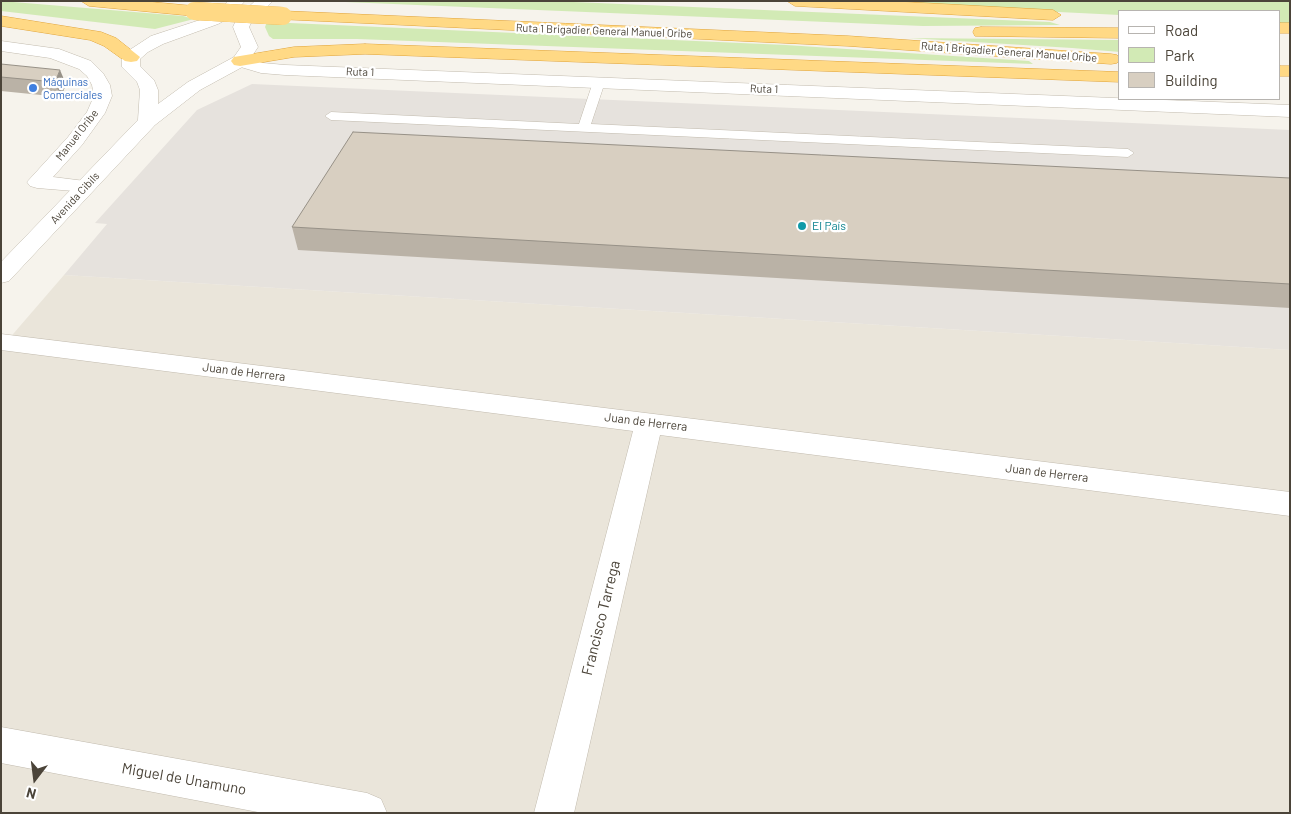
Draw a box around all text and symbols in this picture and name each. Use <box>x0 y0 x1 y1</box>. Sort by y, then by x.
legend <box>1118 10 1281 100</box>
street label: Ruta 1 Brigadier General Manuel Oribe <box>516 21 692 41</box>
text: Road <box>1165 21 1198 39</box>
street label: Ruta 1 Brigadier General Manuel Oribe <box>920 39 1098 65</box>
text: Park <box>1165 46 1194 64</box>
street label: Ruta 1 <box>346 65 374 79</box>
text: Building <box>1165 71 1218 89</box>
place label: Máquinas Comerciales <box>43 75 102 101</box>
marker: Máquinas Comerciales <box>27 82 39 94</box>
street label: Ruta 1 <box>750 82 778 96</box>
street label: Manuel Oribe <box>53 107 101 163</box>
street label: Avenida Cibils <box>48 169 102 227</box>
place label: El País <box>812 219 846 233</box>
marker: El País <box>796 220 808 232</box>
street label: Juan de Herrera <box>202 360 286 384</box>
street label: Juan de Herrera <box>604 410 688 434</box>
street label: Juan de Herrera <box>1005 461 1089 485</box>
street label: Francisco Tarrega <box>578 559 624 677</box>
north arrow <box>10 754 60 804</box>
street label: Miguel de Unamuno <box>120 759 248 799</box>
text: N <box>24 785 38 803</box>

